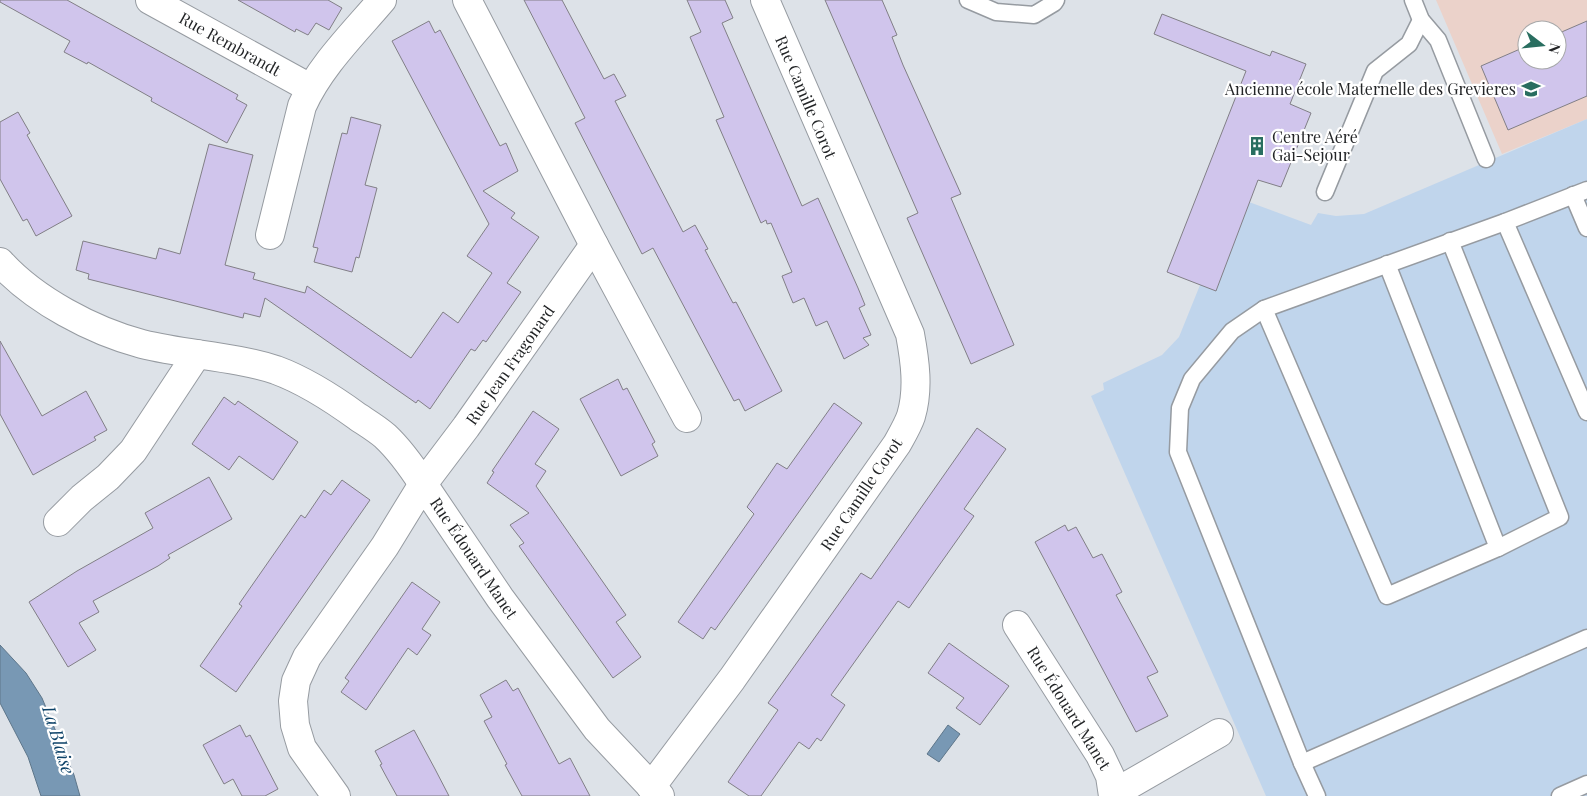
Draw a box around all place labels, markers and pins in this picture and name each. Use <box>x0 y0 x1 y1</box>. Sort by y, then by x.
place label: Ancienne école Maternelle des Grevieres <box>1224 78 1516 99</box>
school or university icon: Ancienne école Maternelle des Grevieres <box>1520 78 1542 100</box>
place label: Centre Aéré Gai-Sejour <box>1272 126 1358 165</box>
building icon: Centre Aéré Gai-Sejour <box>1246 135 1268 157</box>

